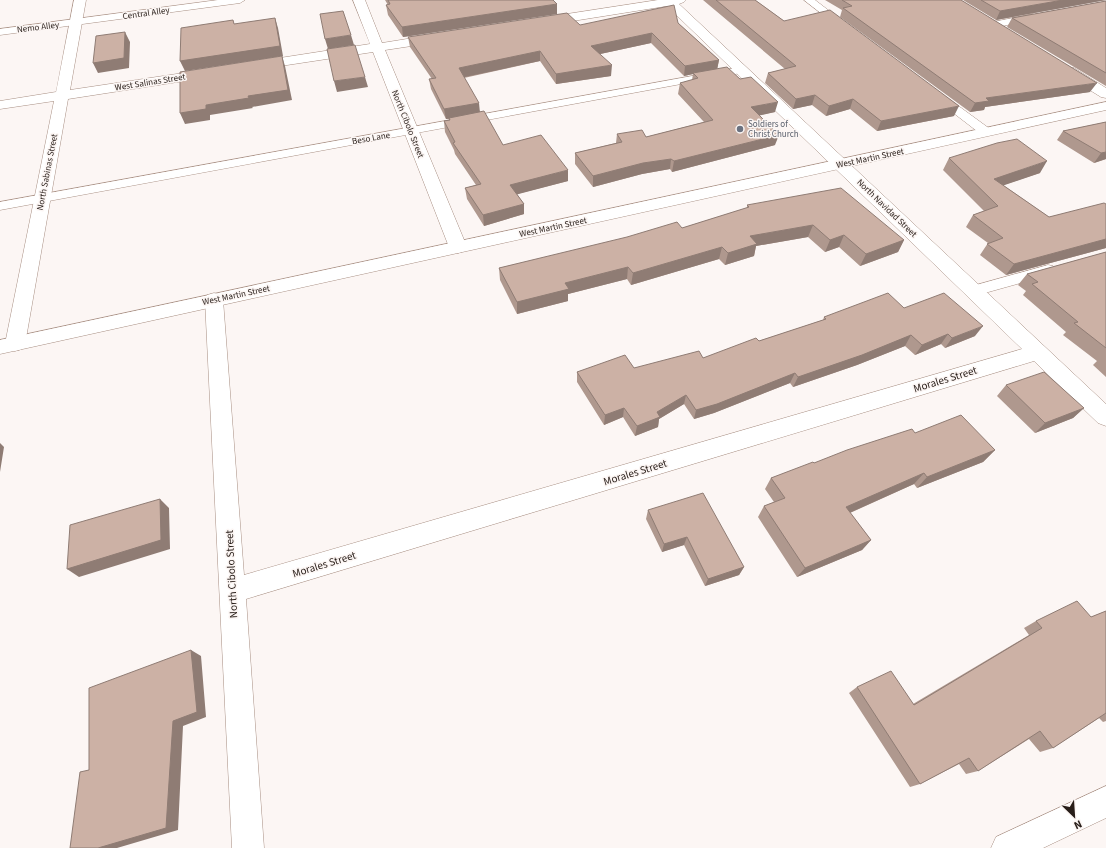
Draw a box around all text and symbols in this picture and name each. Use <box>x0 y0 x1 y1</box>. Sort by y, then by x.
street label: Central Alley <box>122 4 171 23</box>
street label: Nemo Alley <box>16 18 61 37</box>
street label: West Salinas Street <box>114 70 186 94</box>
street label: North Cibolo Street <box>388 88 427 160</box>
place label: Soldiers of Christ Church <box>748 118 799 141</box>
marker: Soldiers of Christ Church <box>735 124 745 134</box>
street label: Beso Lane <box>351 129 392 148</box>
street label: North Sabinas Street <box>34 133 61 211</box>
street label: West Martin Street <box>835 145 905 172</box>
street label: North Navidad Street <box>854 176 920 241</box>
street label: West Martin Street <box>518 214 588 241</box>
street label: West Martin Street <box>201 282 271 309</box>
street label: Morales Street <box>912 363 979 396</box>
street label: Morales Street <box>602 456 669 489</box>
street label: North Cibolo Street <box>222 529 241 618</box>
street label: Morales Street <box>291 548 358 581</box>
north arrow <box>1054 796 1094 836</box>
text: N <box>1072 816 1085 833</box>

